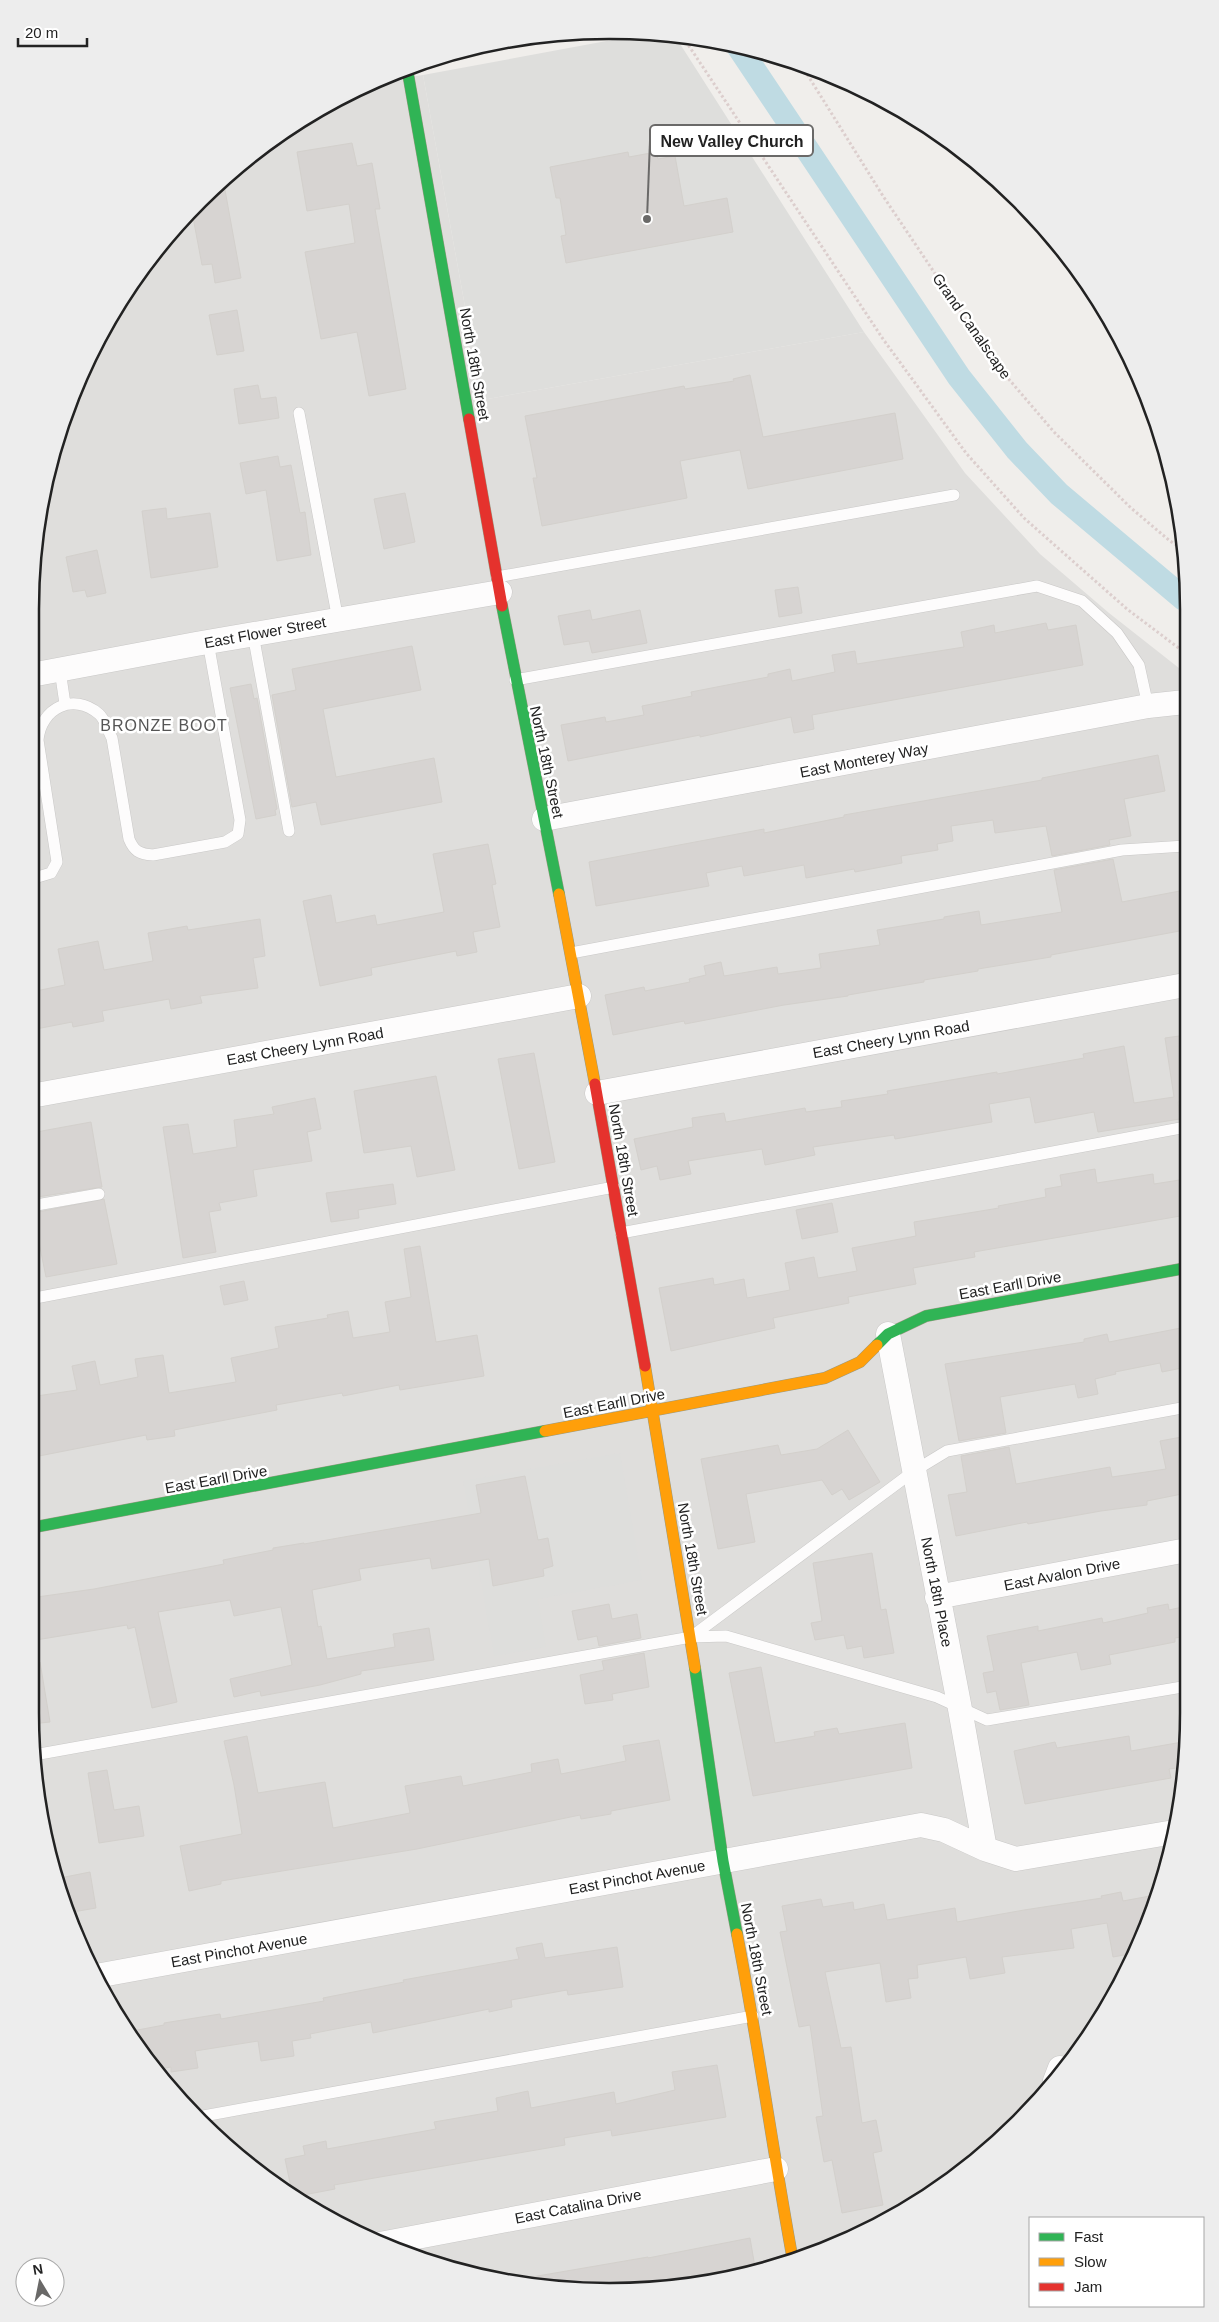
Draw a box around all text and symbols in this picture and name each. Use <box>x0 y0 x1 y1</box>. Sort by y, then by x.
scale bar <box>18 15 86 47</box>
text: 20 m <box>25 24 58 41</box>
callout: New Valley Church <box>650 125 813 156</box>
text: New Valley Church <box>660 133 804 150</box>
street label: Grand Canalscape <box>929 270 1015 382</box>
street label: North 18th Street <box>457 306 493 423</box>
street label: East Flower Street <box>203 613 328 651</box>
street label: North 18th Street <box>527 704 567 820</box>
district label: BRONZE BOOT <box>100 717 228 734</box>
street label: East Monterey Way <box>798 739 930 781</box>
street label: East Cheery Lynn Road <box>811 1017 971 1061</box>
street label: East Cheery Lynn Road <box>225 1024 385 1068</box>
street label: North 18th Street <box>606 1102 642 1219</box>
street label: East Earll Drive <box>958 1268 1062 1302</box>
street label: East Earll Drive <box>562 1385 666 1421</box>
street label: East Earll Drive <box>164 1462 268 1496</box>
street label: North 18th Street <box>675 1501 711 1618</box>
street label: North 18th Place <box>918 1536 956 1648</box>
street label: East Avalon Drive <box>1002 1554 1122 1594</box>
street label: East Pinchot Avenue <box>567 1857 707 1897</box>
street label: North 18th Street <box>738 1901 776 2018</box>
street label: East Pinchot Avenue <box>169 1930 309 1970</box>
street label: East Catalina Drive <box>513 2185 643 2227</box>
legend <box>1029 2217 1204 2307</box>
text: Fast <box>1074 2228 1104 2245</box>
text: Slow <box>1074 2253 1107 2270</box>
north arrow <box>15 2257 65 2307</box>
text: N <box>31 2260 44 2278</box>
text: Jam <box>1074 2278 1102 2295</box>

